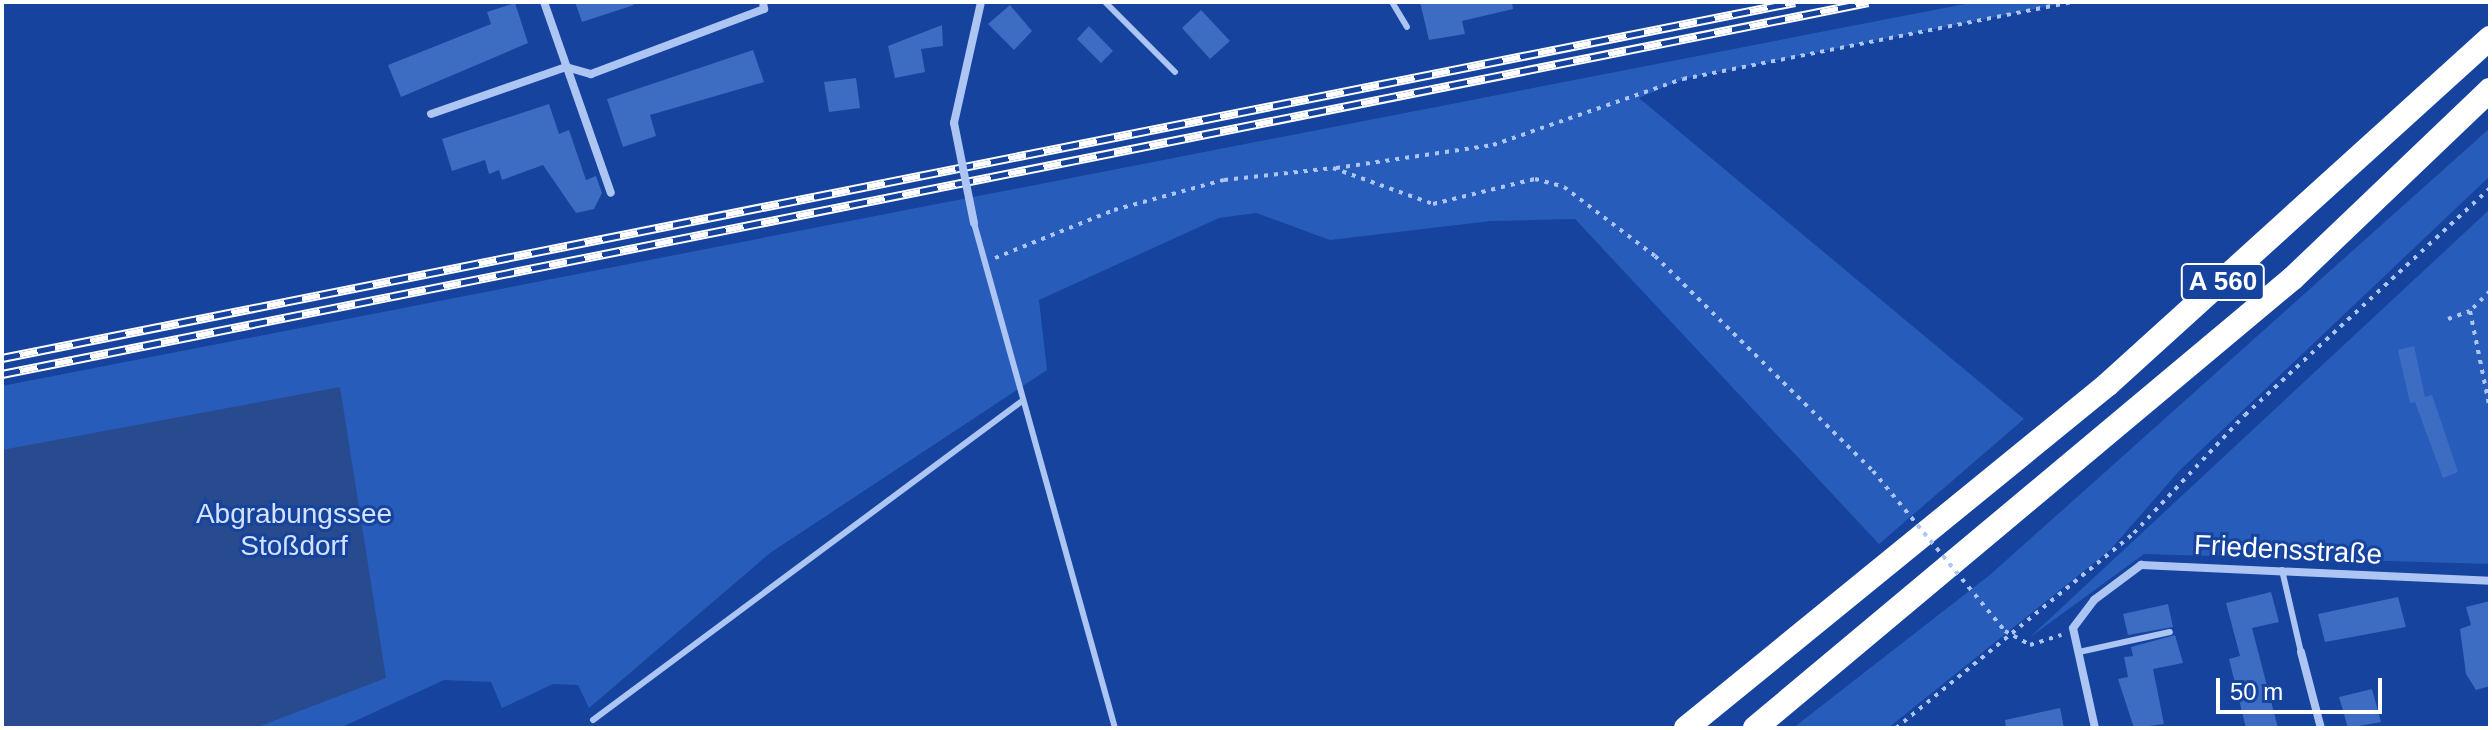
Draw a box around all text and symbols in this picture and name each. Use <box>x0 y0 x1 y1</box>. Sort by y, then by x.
road number: A 560 <box>2179 260 2267 304</box>
park label: Abgrabungssee Stoßdorf <box>196 497 392 563</box>
street label: Friedensstraße <box>2193 528 2383 572</box>
scale bar <box>2220 662 2386 712</box>
text: 50 m <box>2230 678 2283 705</box>

